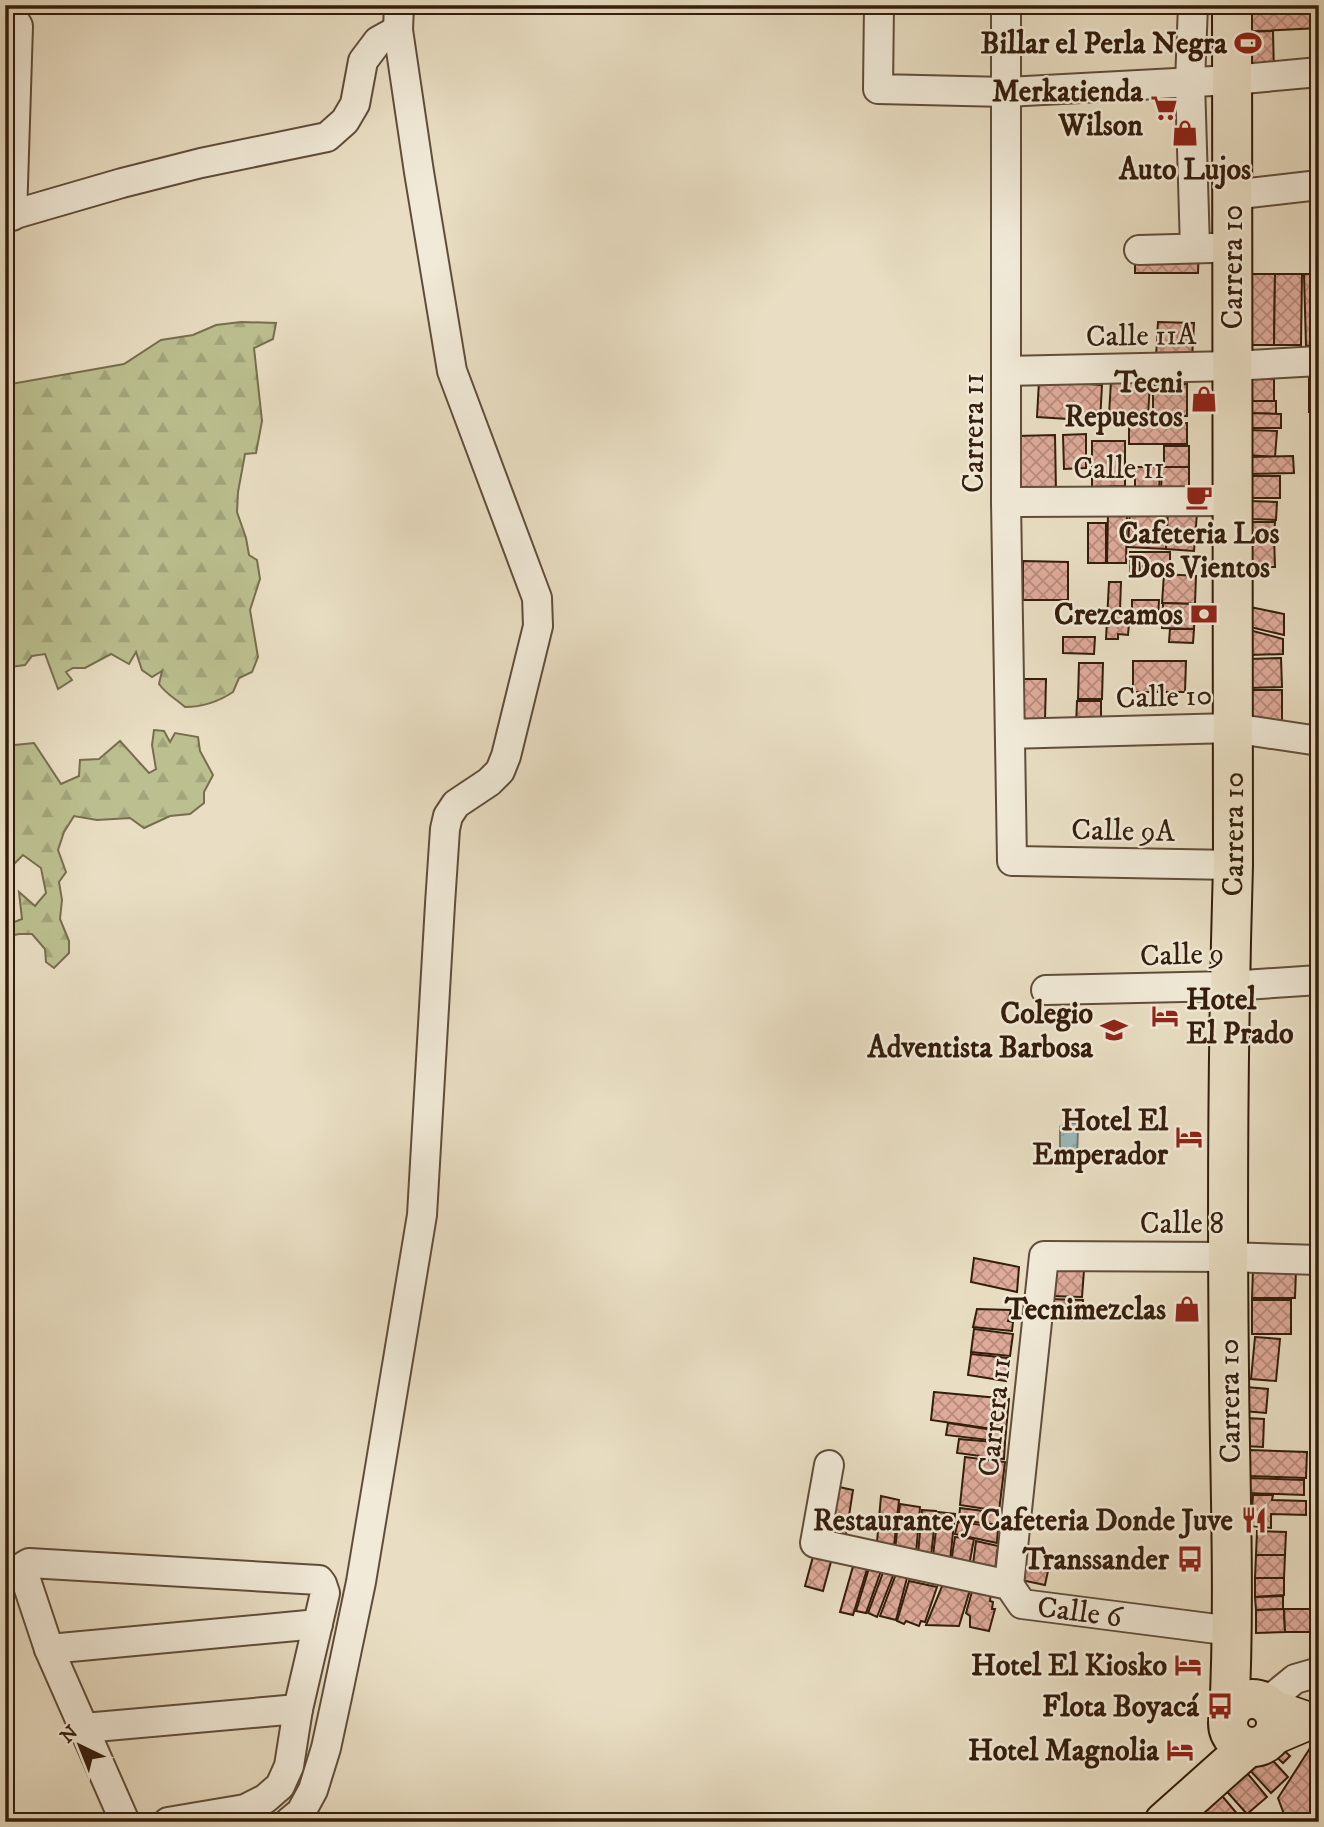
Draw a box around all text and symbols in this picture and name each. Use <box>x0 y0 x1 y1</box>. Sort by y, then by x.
place label: Billar el Perla Negra <box>981 26 1228 63</box>
sports icon: Billar el Perla Negra <box>1233 28 1263 58</box>
place label: Merkatienda Wilson <box>992 74 1144 145</box>
supermarket icon: Merkatienda Wilson <box>1149 93 1179 123</box>
shop icon: Auto Lujos <box>1170 118 1200 148</box>
place label: Auto Lujos <box>1118 152 1251 189</box>
street label: Carrera 10 <box>1215 205 1252 329</box>
street label: Calle 11A <box>1085 317 1198 356</box>
place label: Tecni Repuestos <box>1065 365 1183 436</box>
street label: Carrera 11 <box>956 373 993 493</box>
shop icon: Tecni Repuestos <box>1189 384 1219 414</box>
street label: Calle 11 <box>1073 451 1165 488</box>
cafe icon: Cafeteria Los Dos Vientos <box>1184 482 1214 512</box>
place label: Cafeteria Los Dos Vientos <box>1119 516 1279 587</box>
place label: Crezcamos <box>1054 597 1183 634</box>
bank icon: Crezcamos <box>1189 599 1219 629</box>
street label: Calle 10 <box>1115 677 1213 718</box>
street label: Carrera 10 <box>1215 772 1253 897</box>
street label: Calle 9A <box>1071 812 1176 851</box>
street label: Calle 9 <box>1139 936 1225 975</box>
place label: Hotel El Prado <box>1186 982 1294 1053</box>
place label: Colegio Adventista Barbosa <box>867 996 1094 1067</box>
hotel icon: Hotel El Prado <box>1150 1001 1180 1031</box>
school or university icon: Colegio Adventista Barbosa <box>1099 1015 1129 1045</box>
place label: Hotel El Emperador <box>1032 1103 1169 1174</box>
hotel icon: Hotel El Emperador <box>1174 1122 1204 1152</box>
street label: Calle 8 <box>1140 1206 1224 1243</box>
place label: Tecnimezclas <box>1004 1292 1166 1329</box>
shop icon: Tecnimezclas <box>1172 1294 1202 1324</box>
street label: Carrera 10 <box>1211 1338 1250 1464</box>
street label: Carrera 11 <box>971 1356 1020 1479</box>
place label: Restaurante y Cafeteria Donde Juve <box>813 1503 1234 1540</box>
restaurant icon: Restaurante y Cafeteria Donde Juve <box>1239 1505 1269 1535</box>
place label: Transsander <box>1022 1542 1170 1579</box>
bus stop icon: Transsander <box>1175 1544 1205 1574</box>
street label: Calle 6 <box>1035 1589 1126 1637</box>
place label: Hotel El Kiosko <box>971 1648 1167 1685</box>
hotel icon: Hotel El Kiosko <box>1173 1650 1203 1680</box>
place label: Flota Boyacá <box>1042 1689 1200 1726</box>
bus stop icon: Flota Boyacá <box>1205 1691 1235 1721</box>
north arrow <box>46 1712 116 1782</box>
text: N <box>56 1721 83 1748</box>
place label: Hotel Magnolia <box>968 1733 1160 1770</box>
hotel icon: Hotel Magnolia <box>1165 1735 1195 1765</box>

